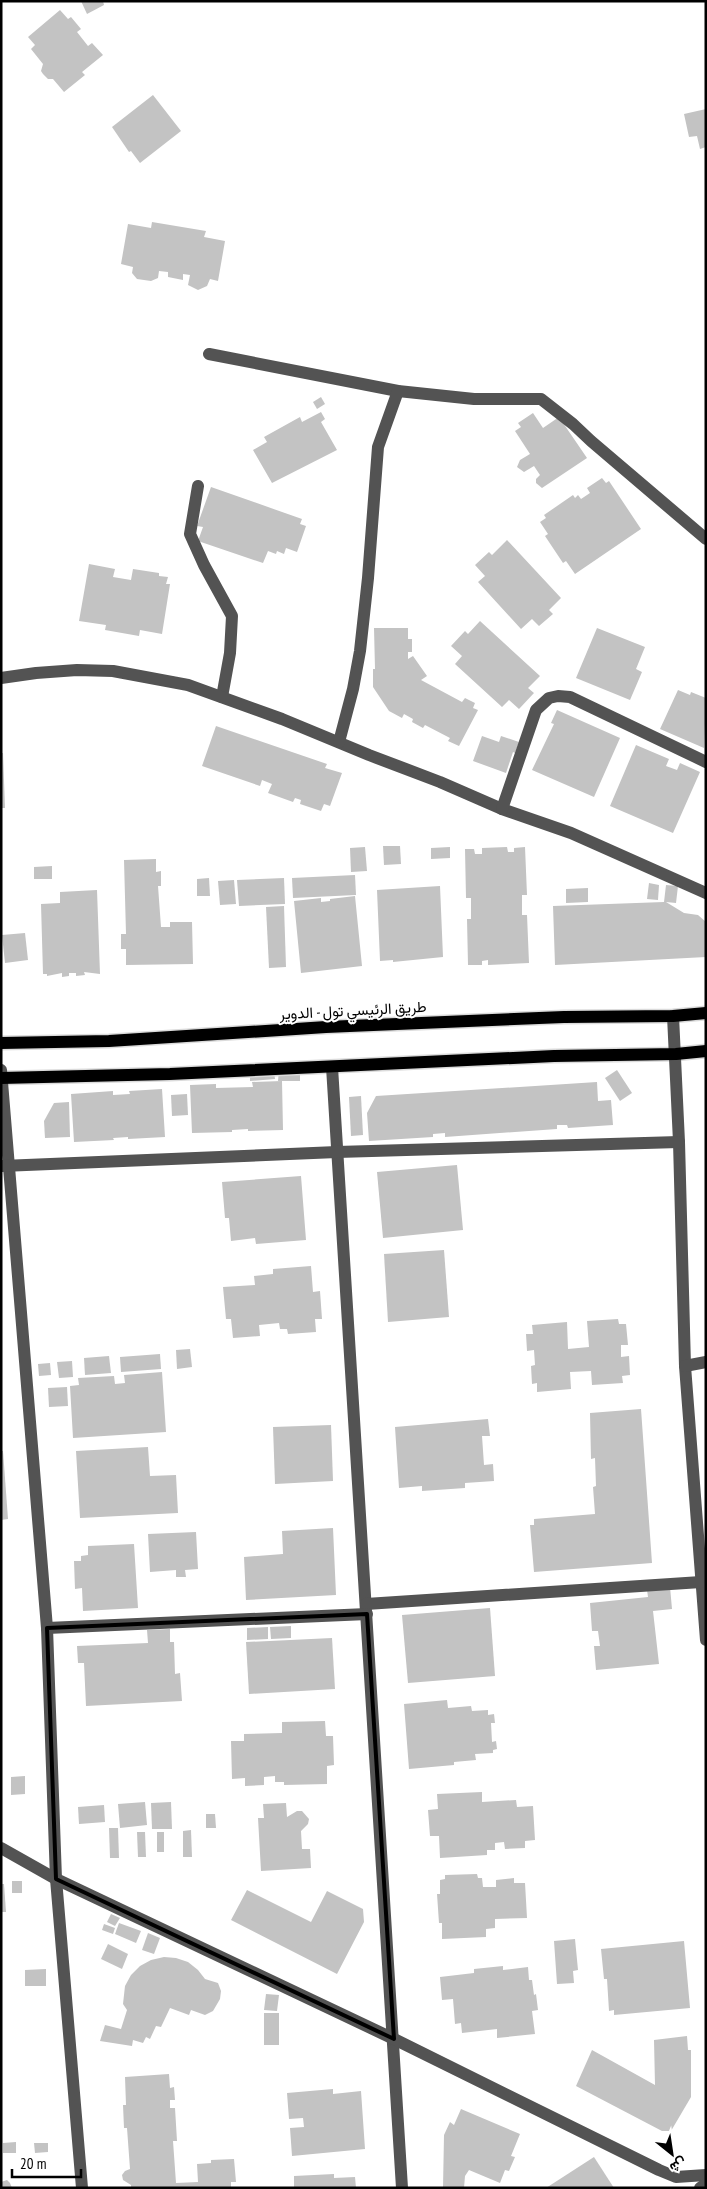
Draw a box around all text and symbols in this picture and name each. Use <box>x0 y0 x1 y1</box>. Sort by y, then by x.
street label: طريق الرئيسي تول - الدوير <box>278 997 427 1027</box>
north arrow <box>647 2129 697 2179</box>
scale bar <box>12 2146 81 2178</box>
text: ش <box>667 2153 690 2177</box>
text: 20 m <box>20 2154 46 2173</box>

